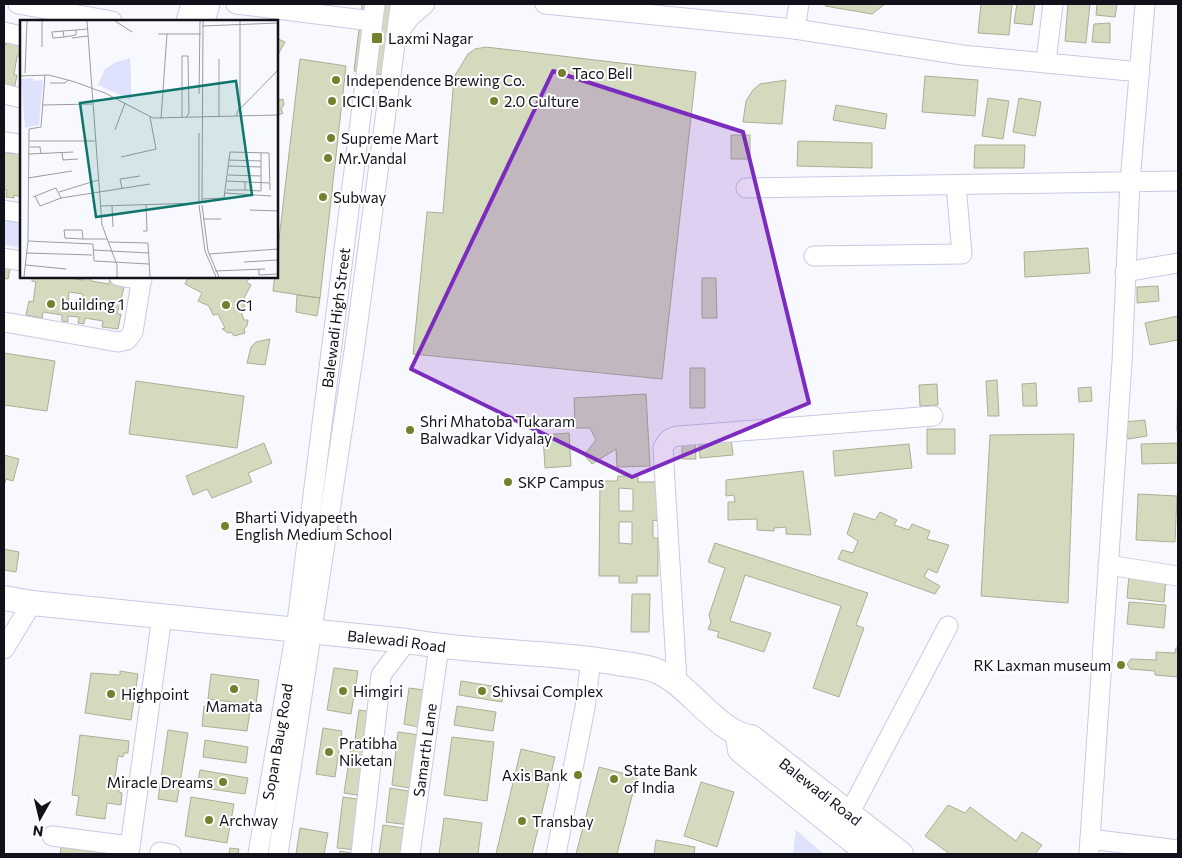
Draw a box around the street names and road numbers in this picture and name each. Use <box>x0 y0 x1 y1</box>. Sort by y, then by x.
street label: Balewadi High Street <box>318 246 353 389</box>
street label: Balewadi Road <box>346 626 447 655</box>
street label: Sopan Baug Road <box>258 682 296 801</box>
street label: Samarth Lane <box>409 702 440 798</box>
street label: Balewadi Road <box>776 754 865 829</box>

